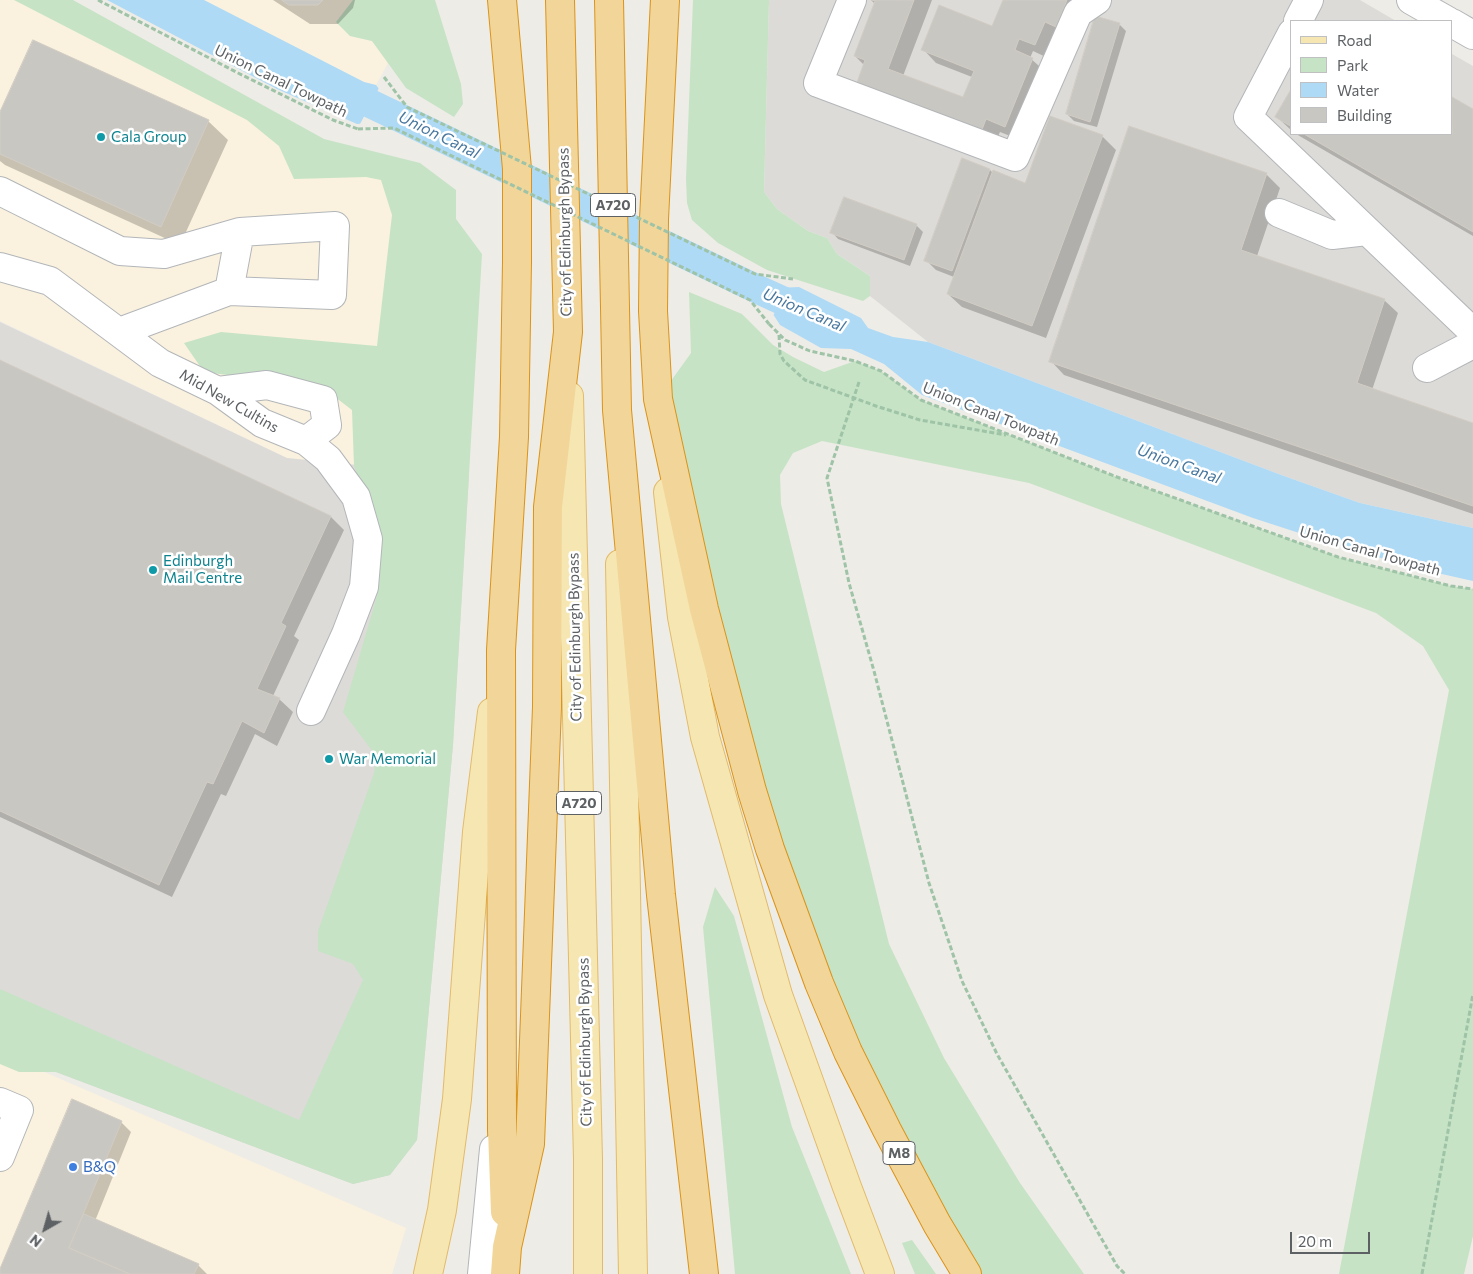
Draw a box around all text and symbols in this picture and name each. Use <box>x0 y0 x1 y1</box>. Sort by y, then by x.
legend <box>1290 20 1453 135</box>
text: Road <box>1337 31 1372 49</box>
street label: Union Canal Towpath <box>212 41 350 121</box>
text: Park <box>1337 56 1368 74</box>
text: Water <box>1337 81 1379 99</box>
text: Building <box>1337 106 1392 124</box>
water label: Union Canal <box>395 107 483 163</box>
place label: Cala Group <box>111 128 187 146</box>
marker: Cala Group <box>95 131 107 143</box>
street label: City of Edinburgh Bypass <box>555 147 575 317</box>
road number: A720 <box>590 194 636 216</box>
water label: Union Canal <box>760 284 848 336</box>
street label: Mid New Cultins <box>176 365 282 437</box>
street label: Union Canal Towpath <box>920 378 1062 450</box>
water label: Union Canal <box>1135 440 1223 488</box>
street label: Union Canal Towpath <box>1297 522 1443 580</box>
place label: Edinburgh Mail Centre <box>163 552 242 587</box>
street label: City of Edinburgh Bypass <box>565 552 585 722</box>
marker: Edinburgh Mail Centre <box>147 564 159 576</box>
place label: War Memorial <box>339 750 436 768</box>
marker: War Memorial <box>323 753 335 765</box>
road number: A720 <box>556 791 602 814</box>
street label: City of Edinburgh Bypass <box>575 957 595 1127</box>
road number: M8 <box>883 1142 915 1164</box>
place label: B&Q <box>83 1158 116 1176</box>
marker: B&Q <box>67 1161 79 1173</box>
north arrow <box>20 1204 70 1254</box>
scale bar <box>1293 1222 1373 1254</box>
text: N <box>26 1231 45 1251</box>
text: 20 m <box>1298 1232 1332 1250</box>

